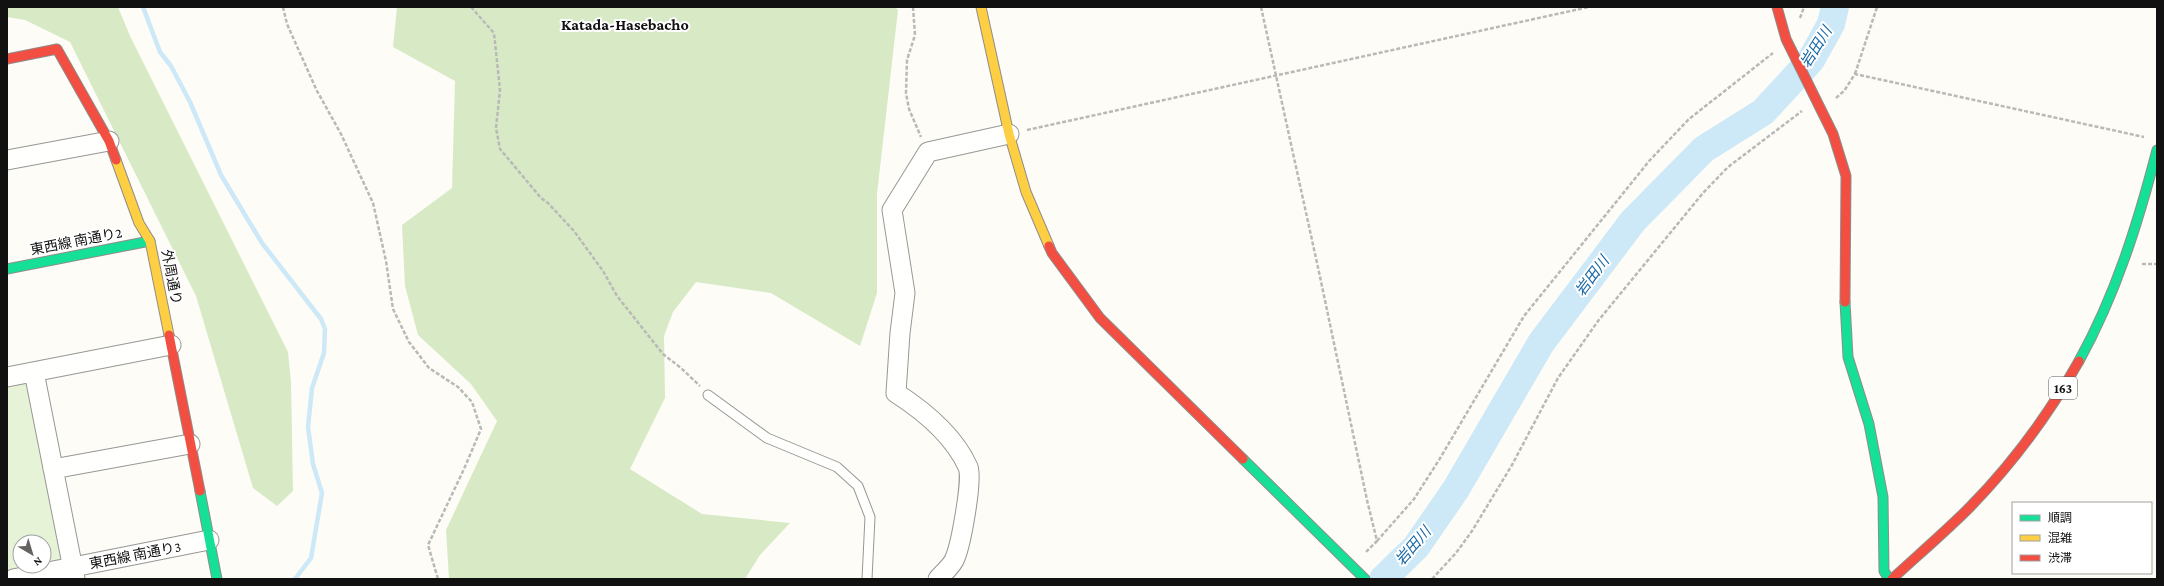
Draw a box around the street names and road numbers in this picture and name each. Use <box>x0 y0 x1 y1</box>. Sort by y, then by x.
street label: 東西線 南通り2 <box>29 224 124 258</box>
street label: 外周通り <box>159 248 185 306</box>
road number: 163 <box>2049 377 2077 399</box>
street label: 東西線 南通り3 <box>88 538 182 572</box>

